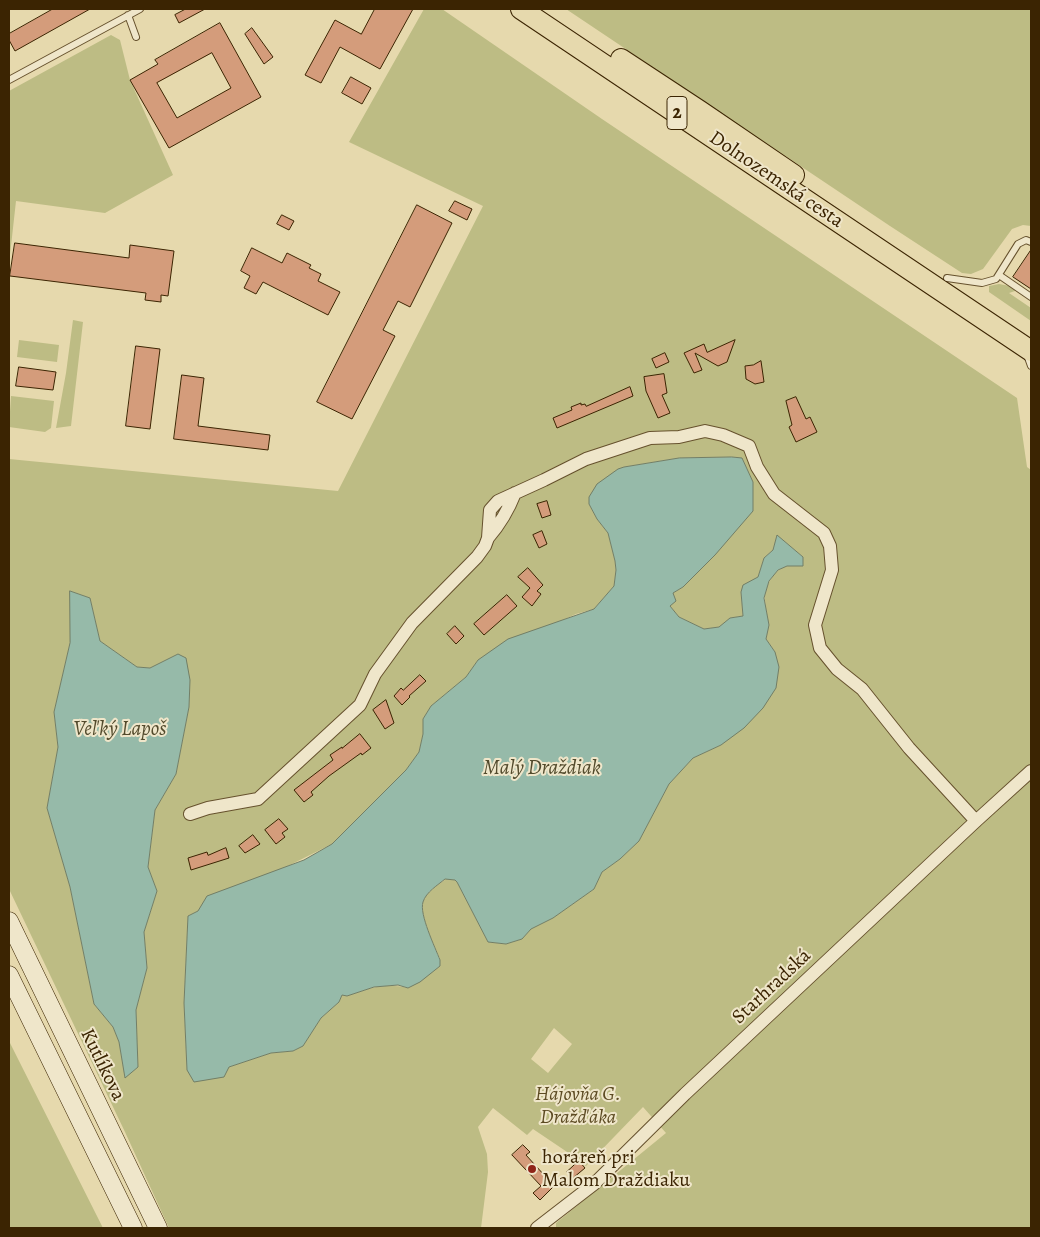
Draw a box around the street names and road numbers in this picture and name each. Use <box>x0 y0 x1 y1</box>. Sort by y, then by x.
road number: 2 <box>667 96 687 130</box>
street label: Dolnozemská cesta <box>704 126 848 234</box>
street label: Starhradská <box>728 944 816 1030</box>
street label: Kutlíkova <box>74 1025 130 1105</box>

